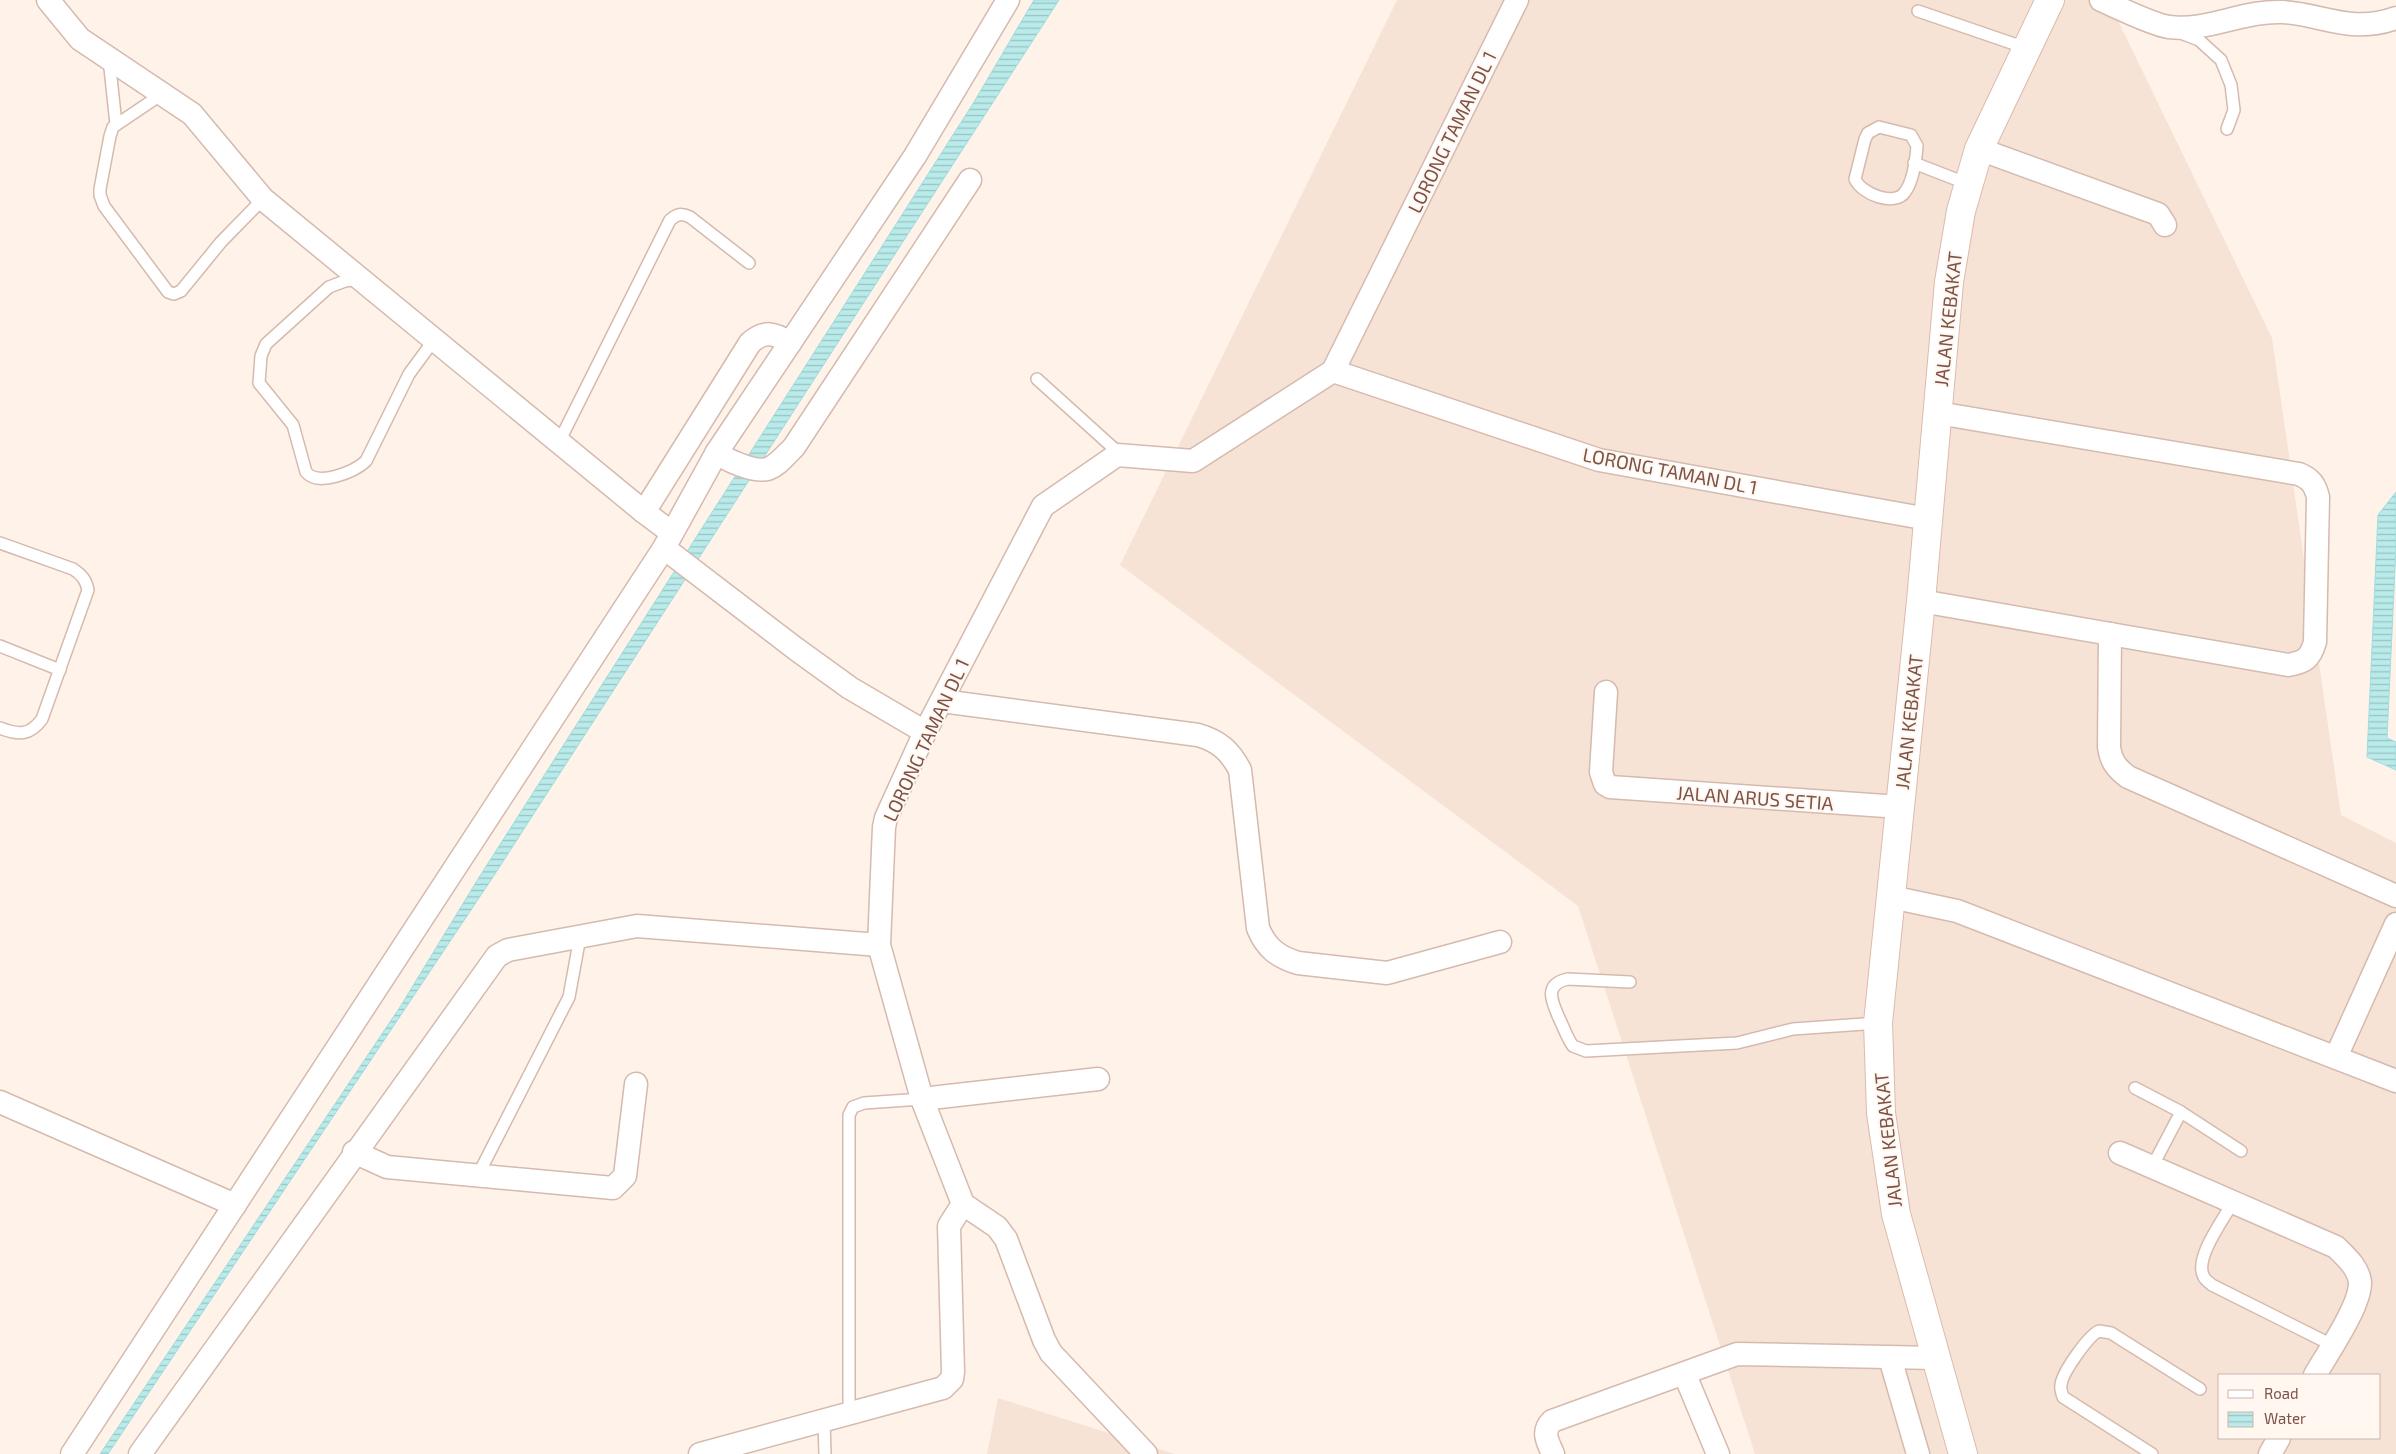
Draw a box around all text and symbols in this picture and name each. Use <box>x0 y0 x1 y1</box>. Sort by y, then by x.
street label: LORONG TAMAN DL 1 <box>1402 47 1501 217</box>
street label: JALAN KEBAKAT <box>1929 250 1966 388</box>
street label: LORONG TAMAN DL 1 <box>1581 442 1759 499</box>
street label: JALAN KEBAKAT <box>1890 653 1927 791</box>
street label: LORONG TAMAN DL 1 <box>878 655 973 825</box>
street label: JALAN ARUS SETIA <box>1676 781 1834 814</box>
street label: JALAN KEBAKAT <box>1869 1071 1906 1209</box>
legend <box>2218 1374 2381 1439</box>
text: Road <box>2264 1384 2299 1402</box>
text: Water <box>2264 1409 2306 1427</box>

